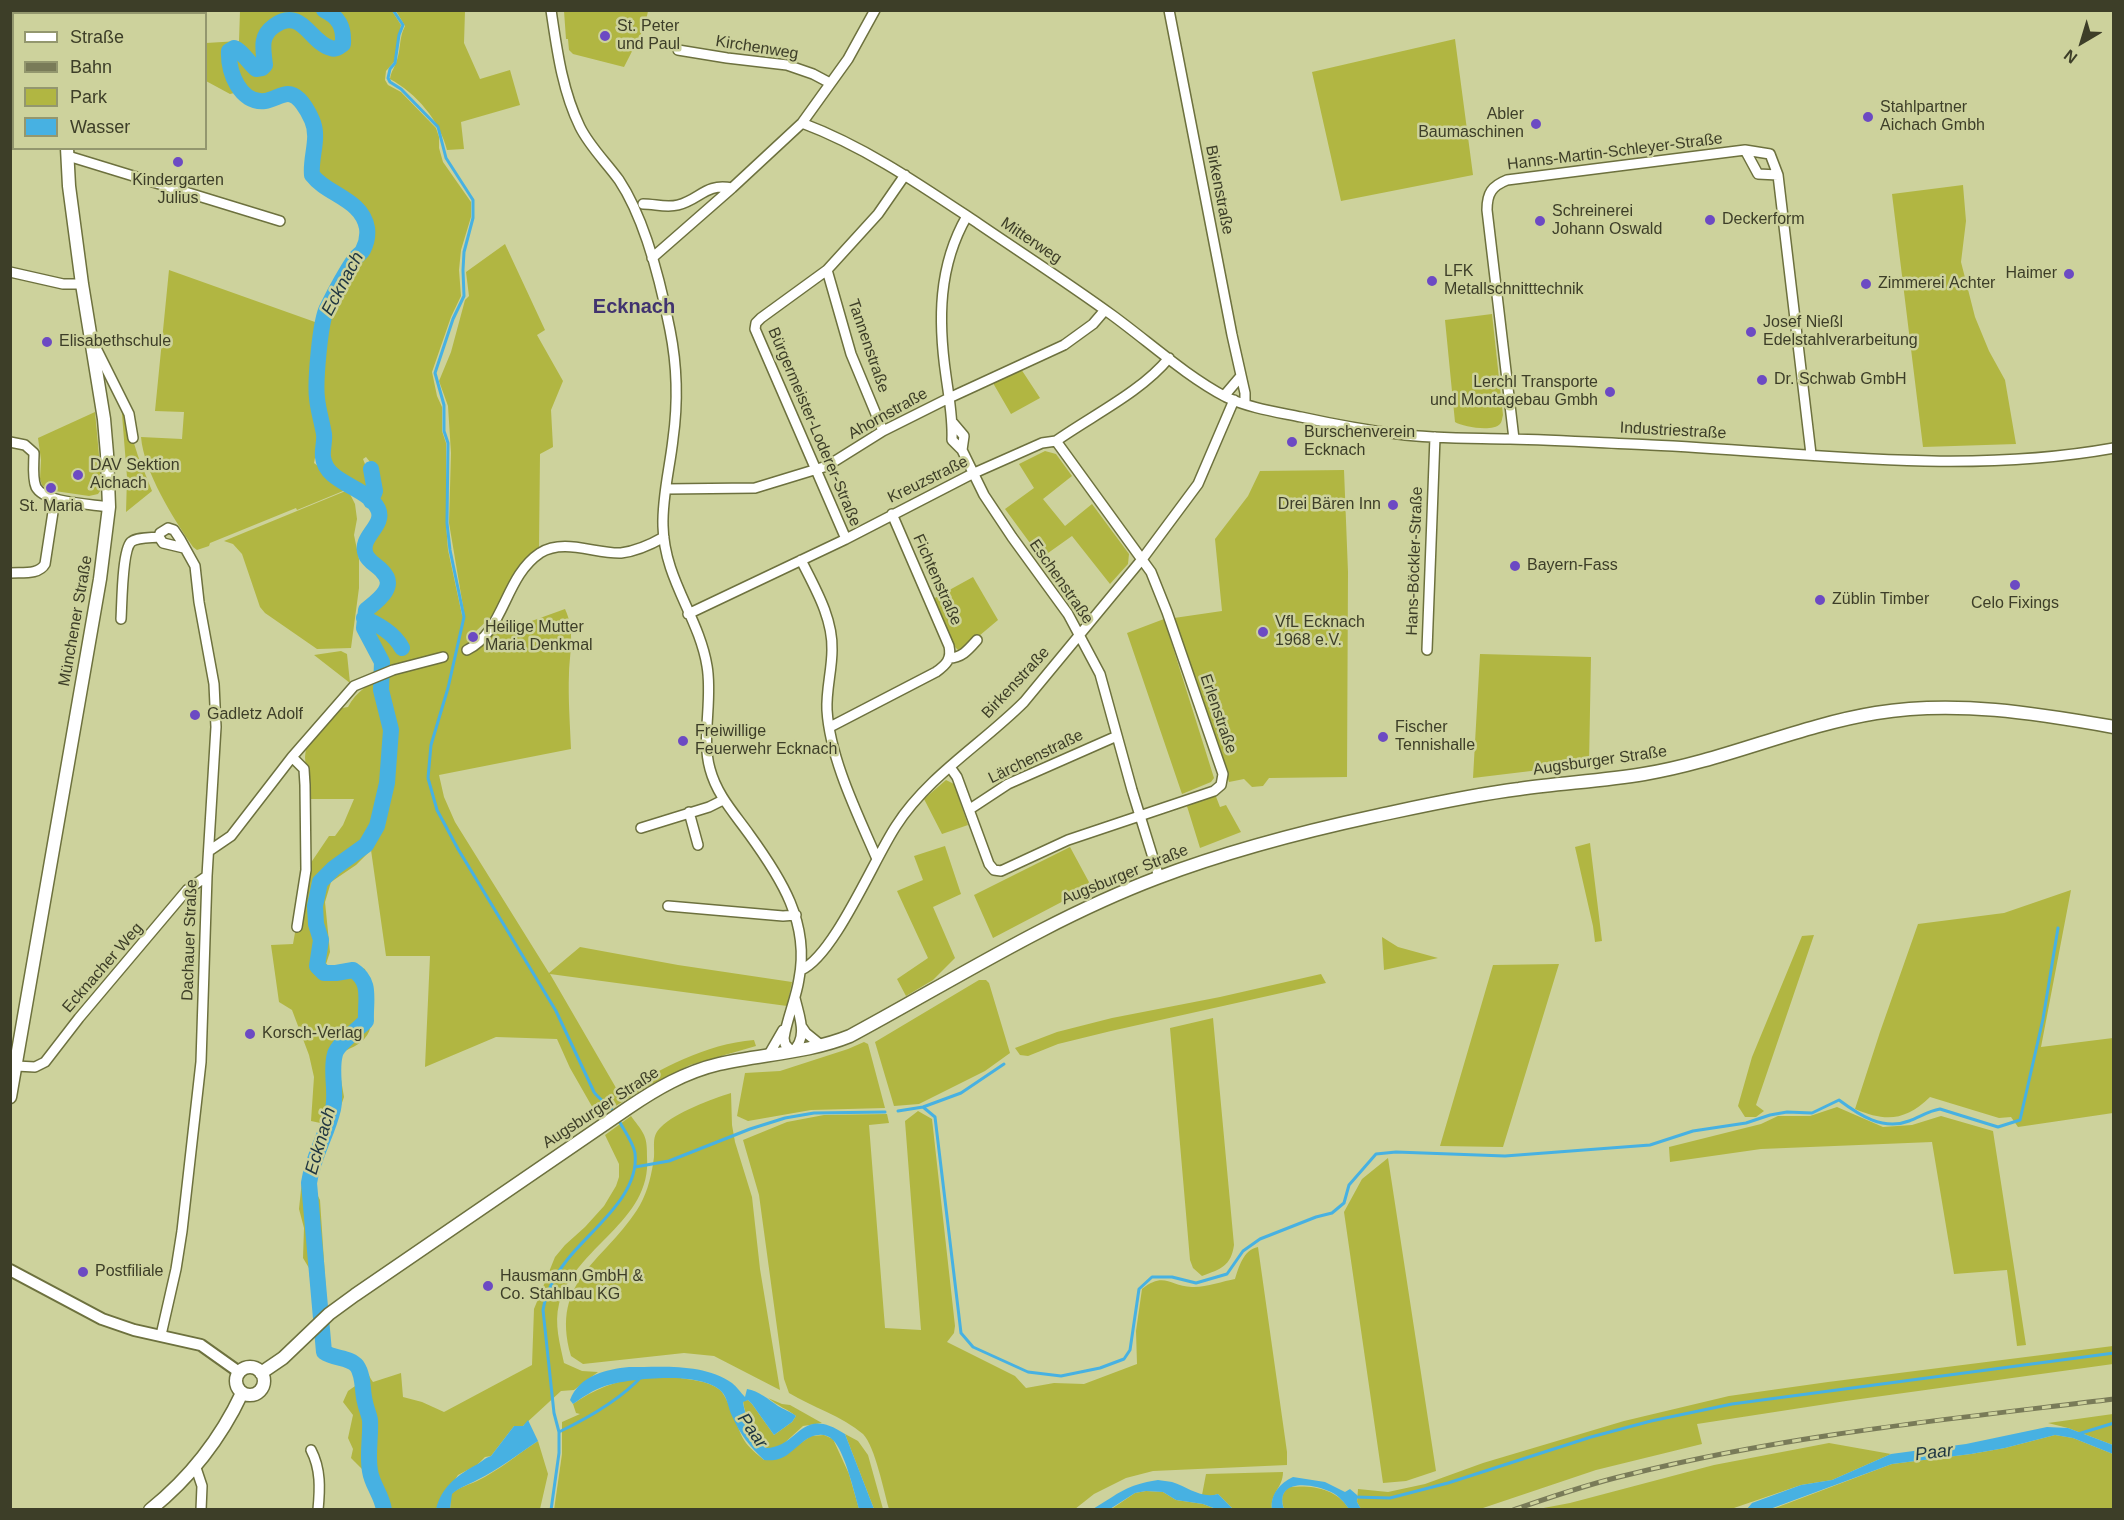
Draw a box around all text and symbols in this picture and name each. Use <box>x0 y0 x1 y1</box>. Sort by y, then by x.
legend <box>12 12 207 150</box>
north arrow <box>2052 12 2112 72</box>
place label: St. Peter und Paul <box>617 17 680 55</box>
text: Straße <box>70 27 124 47</box>
marker: St. Peter und Paul <box>598 29 612 43</box>
street label: Kirchenweg <box>714 32 800 64</box>
text: N <box>2061 46 2080 67</box>
text: Bahn <box>70 57 112 77</box>
text: Park <box>70 87 107 107</box>
place label: Stahlpartner Aichach Gmbh <box>1880 98 1985 136</box>
place label: Abler Baumaschinen <box>1418 105 1524 143</box>
marker: Stahlpartner Aichach Gmbh <box>1861 110 1875 124</box>
text: Wasser <box>70 117 130 137</box>
marker: Abler Baumaschinen <box>1529 117 1543 131</box>
street label: Hanns-Martin-Schleyer-Straße <box>1506 129 1724 175</box>
street label: Birkenstraße <box>1201 144 1237 236</box>
marker: Kindergarten Julius <box>171 155 185 169</box>
place label: Kindergarten Julius <box>132 171 224 209</box>
place label: Schreinerei Johann Oswald <box>1552 202 1662 240</box>
place label: Deckerform <box>1722 210 1805 230</box>
marker: Deckerform <box>1703 213 1717 227</box>
street label: Mitterweg <box>997 214 1065 268</box>
marker: Schreinerei Johann Oswald <box>1533 214 1547 228</box>
water label: Ecknach <box>317 248 369 320</box>
place label: LFK Metallschnitttechnik <box>1444 262 1584 300</box>
place label: Haimer <box>2005 264 2057 284</box>
marker: Haimer <box>2062 267 2076 281</box>
marker: LFK Metallschnitttechnik <box>1425 274 1439 288</box>
place label: Zimmerei Achter <box>1878 274 1995 294</box>
marker: Zimmerei Achter <box>1859 277 1873 291</box>
district label: Ecknach <box>593 295 675 319</box>
street label: Tannenstraße <box>843 297 893 395</box>
place label: Josef Nießl Edelstahlverarbeitung <box>1763 313 1918 351</box>
street label: Bürgermeister-Loderer-Straße <box>763 325 865 529</box>
marker: Josef Nießl Edelstahlverarbeitung <box>1744 325 1758 339</box>
place label: Elisabethschule <box>59 332 171 352</box>
marker: Elisabethschule <box>40 335 54 349</box>
place label: Dr. Schwab GmbH <box>1774 370 1906 390</box>
place label: Lerchl Transporte und Montagebau Gmbh <box>1430 373 1598 411</box>
marker: Dr. Schwab GmbH <box>1755 373 1769 387</box>
street label: Ahornstraße <box>845 384 931 444</box>
marker: Lerchl Transporte und Montagebau Gmbh <box>1603 385 1617 399</box>
street label: Industriestraße <box>1619 419 1727 443</box>
place label: Burschenverein Ecknach <box>1304 423 1415 461</box>
marker: Burschenverein Ecknach <box>1285 435 1299 449</box>
street label: Kreuzstraße <box>885 452 971 508</box>
place label: DAV Sektion Aichach <box>90 456 180 494</box>
marker: DAV Sektion Aichach <box>71 468 85 482</box>
marker: St. Maria <box>44 481 58 495</box>
street label: Hans-Böckler-Straße <box>1403 486 1427 636</box>
place label: Drei Bären Inn <box>1278 495 1381 515</box>
place label: St. Maria <box>19 497 83 517</box>
marker: Drei Bären Inn <box>1386 498 1400 512</box>
street label: Fichtenstraße <box>908 531 966 629</box>
street label: Eschenstraße <box>1025 536 1097 628</box>
street label: Münchener Straße <box>55 554 97 688</box>
place label: Bayern-Fass <box>1527 556 1618 576</box>
marker: Bayern-Fass <box>1508 559 1522 573</box>
marker: Celo Fixings <box>2008 578 2022 592</box>
place label: Züblin Timber <box>1832 590 1929 610</box>
marker: Züblin Timber <box>1813 593 1827 607</box>
place label: Celo Fixings <box>1971 594 2059 614</box>
place label: VfL Ecknach 1968 e.V. <box>1275 613 1365 651</box>
place label: Heilige Mutter Maria Denkmal <box>485 618 593 656</box>
marker: VfL Ecknach 1968 e.V. <box>1256 625 1270 639</box>
marker: Heilige Mutter Maria Denkmal <box>466 630 480 644</box>
street label: Birkenstraße <box>978 643 1054 723</box>
street label: Erlenstraße <box>1195 672 1241 756</box>
place label: Gadletz Adolf <box>207 705 303 725</box>
marker: Gadletz Adolf <box>188 708 202 722</box>
place label: Fischer Tennishalle <box>1395 718 1475 756</box>
place label: Freiwillige Feuerwehr Ecknach <box>695 722 837 760</box>
street label: Lärchenstraße <box>985 726 1087 788</box>
marker: Fischer Tennishalle <box>1376 730 1390 744</box>
marker: Freiwillige Feuerwehr Ecknach <box>676 734 690 748</box>
street label: Augsburger Straße <box>1532 742 1668 780</box>
street label: Augsburger Straße <box>1059 841 1191 909</box>
street label: Dachauer Straße <box>178 879 202 1001</box>
street label: Ecknacher Weg <box>59 919 147 1017</box>
place label: Korsch-Verlag <box>262 1024 362 1044</box>
marker: Korsch-Verlag <box>243 1027 257 1041</box>
street label: Augsburger Straße <box>539 1063 663 1153</box>
water label: Ecknach <box>301 1105 341 1177</box>
place label: Postfiliale <box>95 1262 163 1282</box>
marker: Postfiliale <box>76 1265 90 1279</box>
place label: Hausmann GmbH & Co. Stahlbau KG <box>500 1267 643 1305</box>
marker: Hausmann GmbH & Co. Stahlbau KG <box>481 1279 495 1293</box>
water label: Paar <box>732 1409 772 1453</box>
water label: Paar <box>1914 1440 1954 1466</box>

